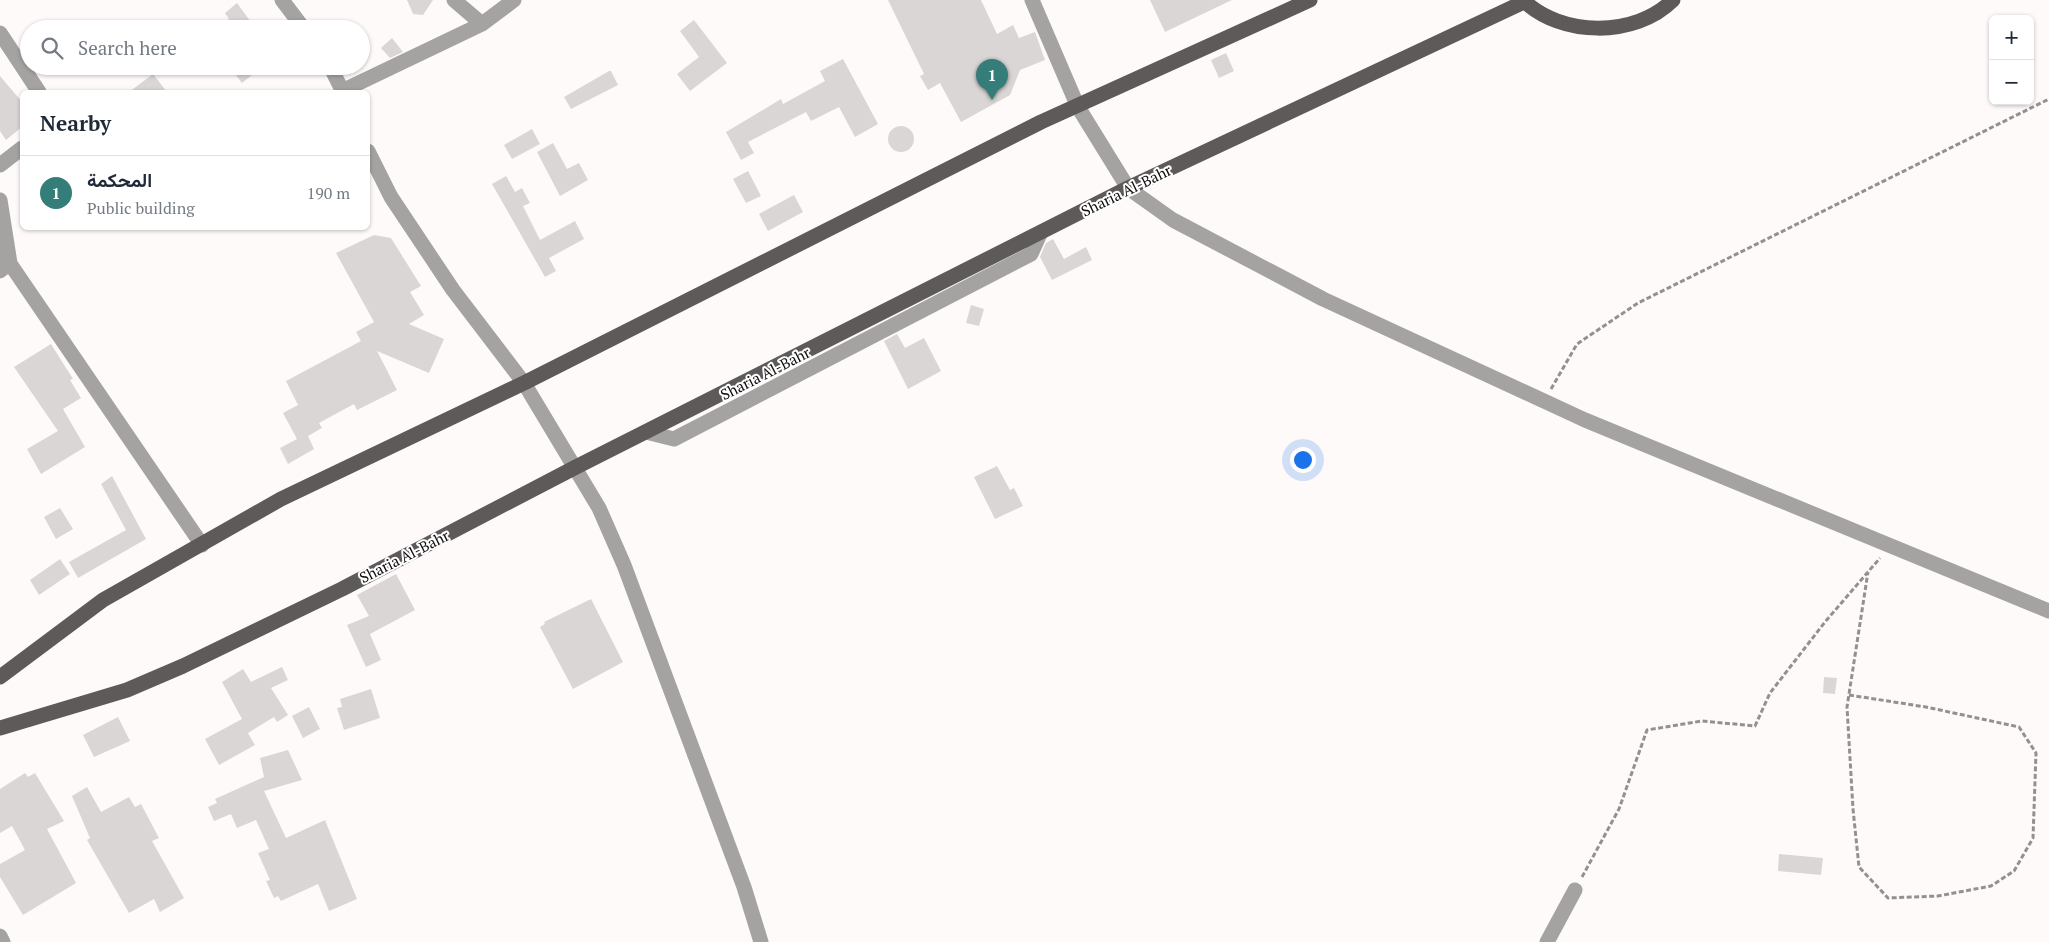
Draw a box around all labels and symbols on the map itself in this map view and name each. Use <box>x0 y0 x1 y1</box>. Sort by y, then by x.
pin: 1 <box>976 59 1008 100</box>
street label: Sharia Al-Bahr <box>1078 159 1175 220</box>
street label: Sharia Al-Bahr <box>717 342 813 404</box>
your location <box>1290 447 1316 473</box>
street label: Sharia Al-Bahr <box>356 525 452 587</box>

